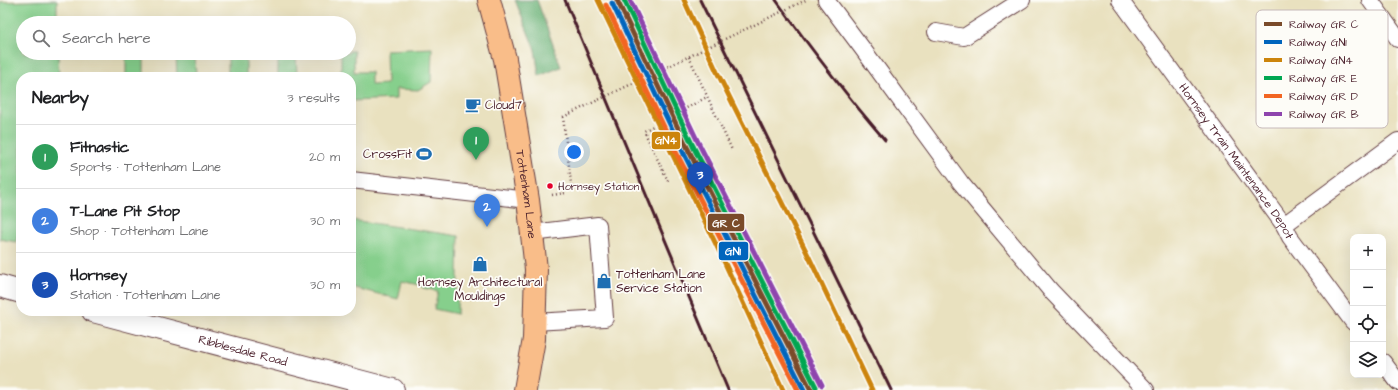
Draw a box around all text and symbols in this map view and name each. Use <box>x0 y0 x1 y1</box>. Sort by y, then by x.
legend <box>1256 10 1388 128</box>
search box <box>16 16 356 60</box>
text: Railway GR C <box>1289 17 1359 33</box>
icon: search <box>30 27 52 49</box>
text: Search here <box>62 28 151 49</box>
text: Railway GN1 <box>1289 35 1347 51</box>
text: Railway GN4 <box>1289 53 1353 69</box>
text: Railway GR E <box>1289 71 1358 87</box>
street label: Hornsey Train Maintenance Depot <box>1174 80 1298 242</box>
text: Nearby <box>32 86 89 110</box>
text: 3 results <box>287 89 340 107</box>
text: Railway GR D <box>1289 89 1358 105</box>
cafe icon: Cloud7 <box>464 96 482 114</box>
place label: Cloud7 <box>485 97 522 114</box>
text: Railway GR B <box>1289 107 1359 123</box>
pin: 1 <box>463 127 489 160</box>
line badge: GN4 <box>651 131 681 150</box>
text: GN4 <box>655 133 678 148</box>
text: Fitnastic <box>70 137 129 158</box>
your location <box>564 142 584 162</box>
sports icon: CrossFit <box>415 145 433 163</box>
place label: CrossFit <box>363 146 412 163</box>
text: 1 <box>44 148 46 166</box>
text: 20 m <box>309 148 340 166</box>
street label: Tottenham Lane <box>511 149 540 240</box>
text: Sports · Tottenham Lane <box>70 158 221 176</box>
pin: 3 <box>687 162 713 195</box>
place label: Hornsey Station <box>558 179 640 195</box>
marker: Hornsey Station <box>545 181 555 191</box>
pin: 2 <box>474 194 500 227</box>
text: T-Lane Pit Stop <box>70 201 180 222</box>
text: 2 <box>41 212 49 230</box>
text: 30 m <box>310 212 340 230</box>
line badge: GR C <box>707 213 745 232</box>
text: GR C <box>712 216 740 231</box>
text: Shop · Tottenham Lane <box>70 222 209 240</box>
map controls <box>1350 234 1386 378</box>
button: + <box>1350 234 1386 270</box>
line badge: GN1 <box>718 241 749 261</box>
text: GN1 <box>725 244 742 259</box>
shop icon: Hornsey Architectural Mouldings <box>471 255 489 273</box>
text: Hornsey <box>70 265 127 286</box>
place label: Tottenham Lane Service Station <box>616 266 706 297</box>
button: − <box>1350 270 1386 306</box>
shop icon: Tottenham Lane Service Station <box>595 272 613 290</box>
place label: Hornsey Architectural Mouldings <box>418 274 542 306</box>
text: 3 <box>42 276 48 294</box>
text: 30 m <box>310 276 340 294</box>
text: Station · Tottenham Lane <box>70 286 220 304</box>
button: locate <box>1350 306 1386 342</box>
street label: Ribblesdale Road <box>196 331 289 371</box>
button: layers <box>1350 342 1386 378</box>

